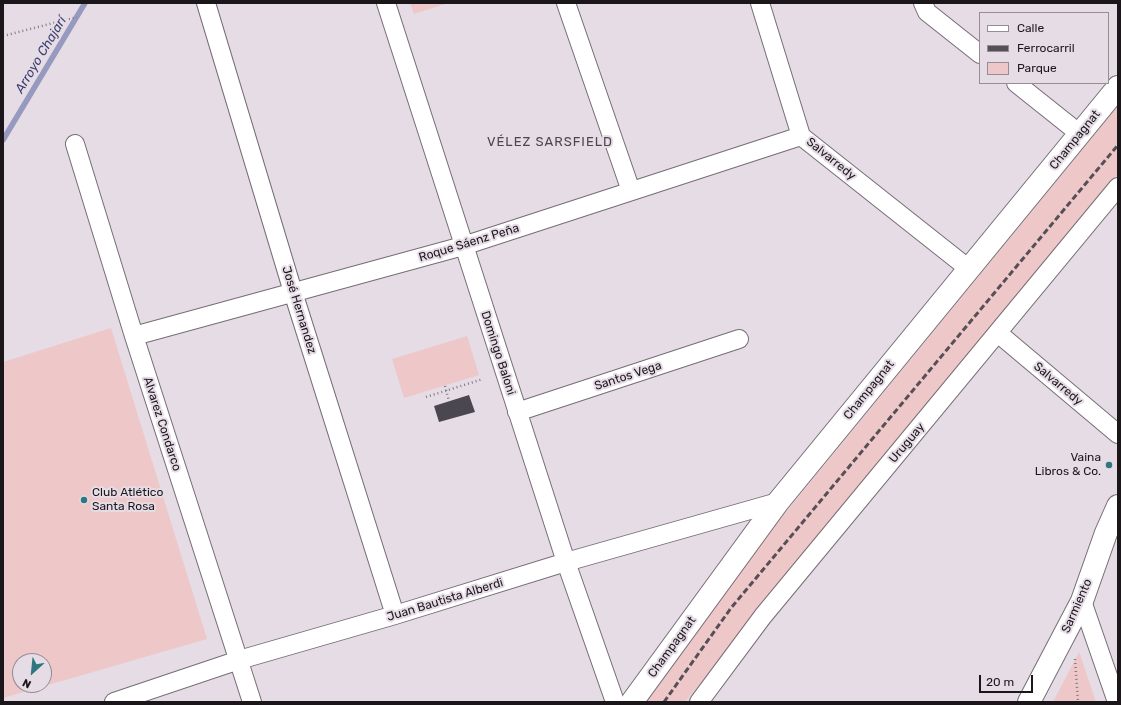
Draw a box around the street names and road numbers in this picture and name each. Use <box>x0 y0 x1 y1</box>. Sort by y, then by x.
street label: Champagnat <box>1047 107 1103 173</box>
street label: Salvarredy <box>803 135 859 183</box>
street label: Roque Sáenz Peña <box>417 221 521 265</box>
street label: José Hernandez <box>279 264 319 356</box>
street label: Domingo Baloni <box>478 309 518 397</box>
street label: Champagnat <box>841 357 897 423</box>
street label: Santos Vega <box>593 358 663 394</box>
street label: Salvarredy <box>1031 359 1085 409</box>
street label: Alvarez Condarco <box>140 375 184 473</box>
street label: Uruguay <box>886 420 928 466</box>
street label: Juan Bautista Alberdi <box>385 575 505 625</box>
street label: Sarmiento <box>1059 577 1095 635</box>
street label: Champagnat <box>645 614 699 680</box>

